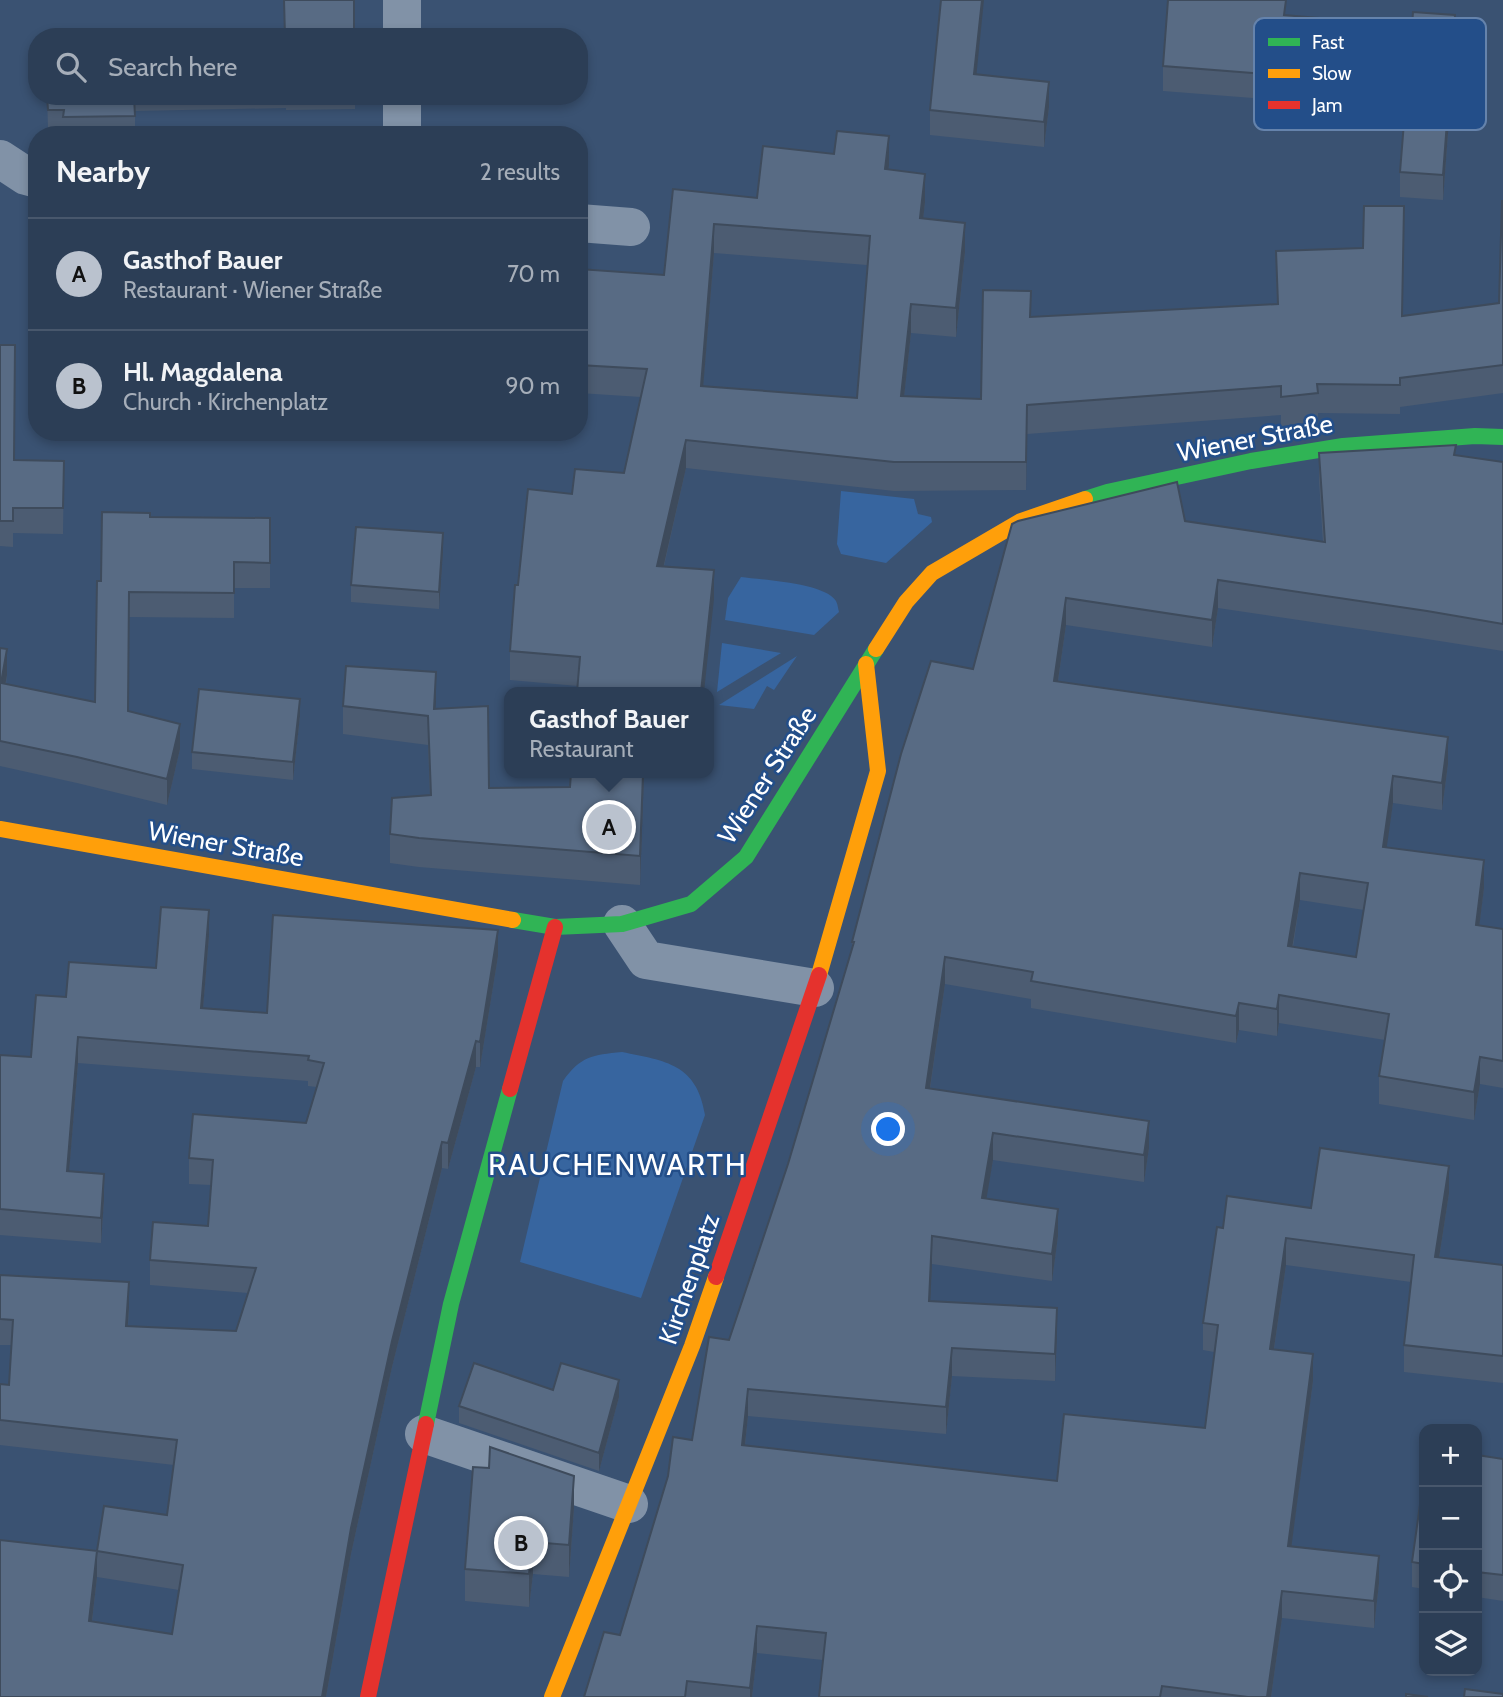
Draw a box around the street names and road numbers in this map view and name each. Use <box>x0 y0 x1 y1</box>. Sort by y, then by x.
street label: Wiener Straße <box>1175 407 1335 469</box>
street label: Wiener Straße <box>711 700 823 850</box>
street label: Wiener Straße <box>146 815 306 873</box>
street label: Kirchenplatz <box>652 1209 726 1349</box>

